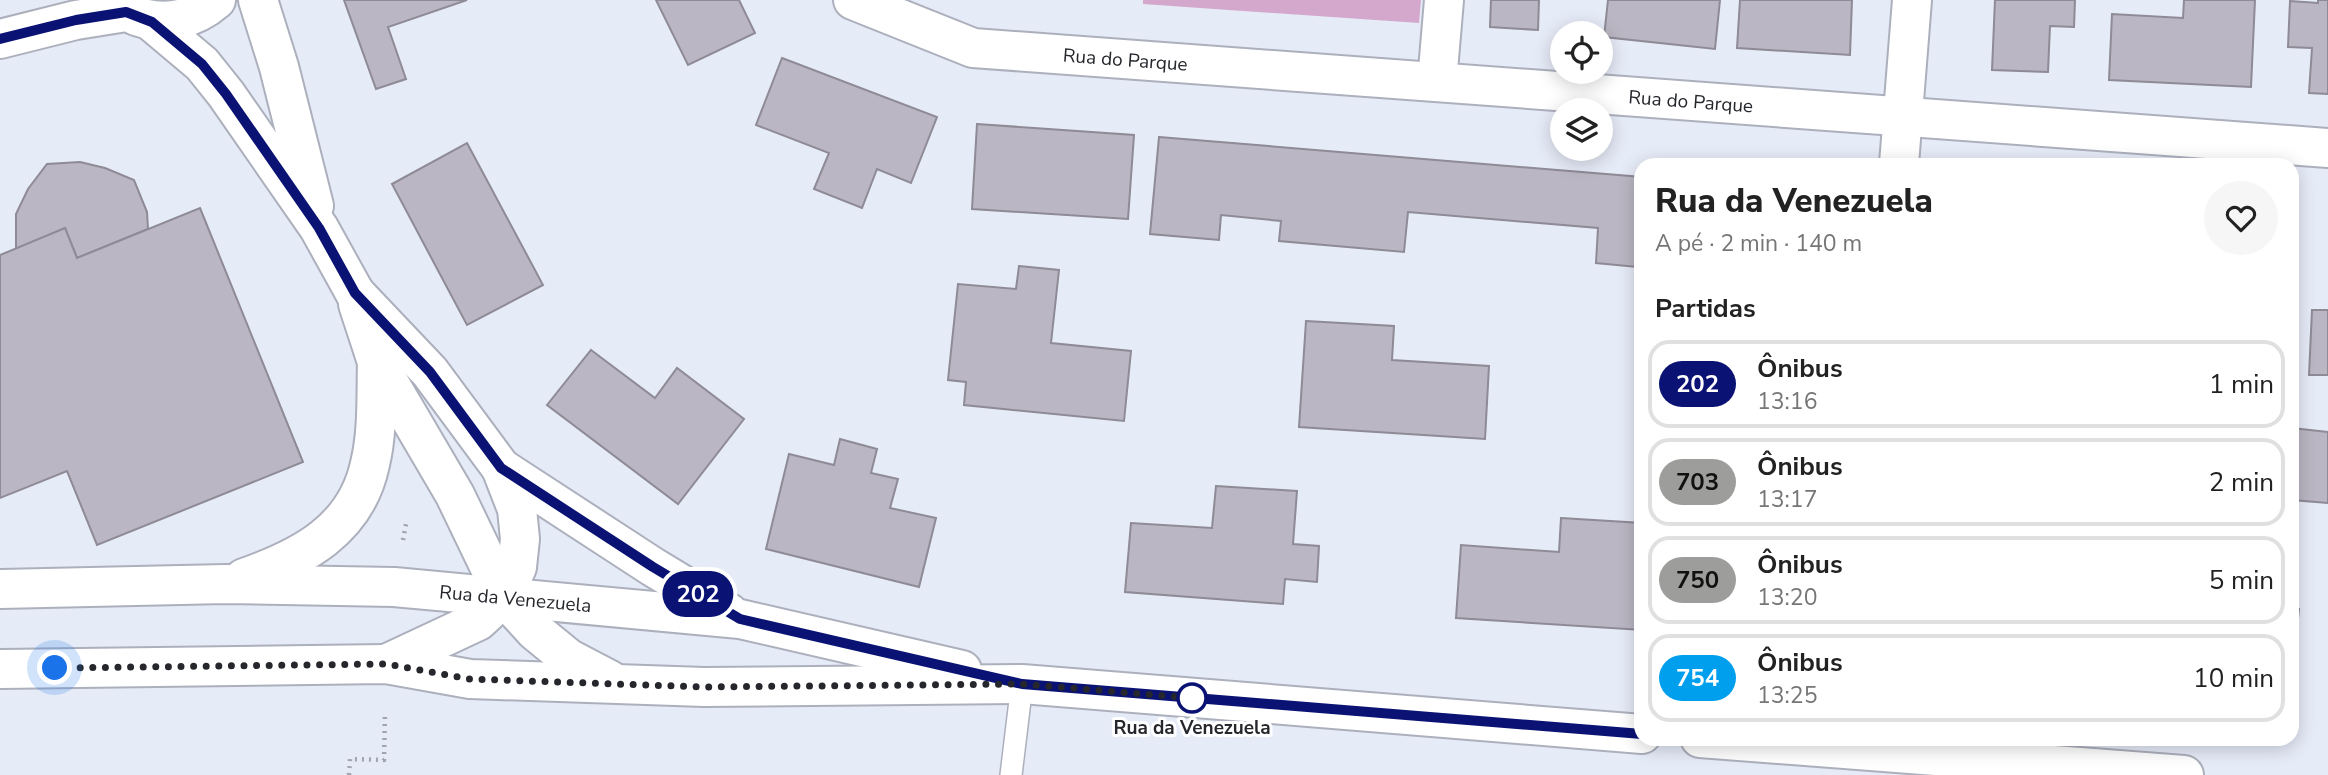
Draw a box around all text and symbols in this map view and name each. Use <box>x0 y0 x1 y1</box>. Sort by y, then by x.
map controls <box>1550 21 1613 161</box>
button: locate <box>1550 21 1613 84</box>
street label: Rua do Parque <box>1062 43 1189 78</box>
street label: Rua do Parque <box>1627 84 1754 120</box>
button: layers <box>1550 98 1613 161</box>
text: Rua da Venezuela <box>1655 179 1933 224</box>
button: heart <box>2204 181 2278 255</box>
text: A pé · 2 min · 140 m <box>1655 228 1862 259</box>
text: Partidas <box>1655 291 1756 326</box>
text: Ônibus <box>1757 351 1843 386</box>
text: 1 min <box>2209 367 2274 402</box>
text: 202 <box>1676 368 1719 400</box>
text: 13:16 <box>1757 386 1817 417</box>
text: Ônibus <box>1757 449 1843 484</box>
text: 2 min <box>2209 465 2274 500</box>
text: 703 <box>1676 466 1719 498</box>
text: 13:17 <box>1757 484 1817 515</box>
text: Ônibus <box>1757 547 1843 582</box>
text: 5 min <box>2209 563 2274 598</box>
text: 750 <box>1676 564 1719 596</box>
line badge: 202 <box>658 571 738 617</box>
text: 202 <box>676 578 720 610</box>
street label: Rua da Venezuela <box>438 579 593 619</box>
text: 13:20 <box>1757 582 1817 613</box>
text: Ônibus <box>1757 645 1843 680</box>
your location <box>37 650 72 685</box>
text: 10 min <box>2193 661 2274 696</box>
text: 754 <box>1676 662 1719 694</box>
text: 13:25 <box>1757 680 1817 711</box>
marker: Rua da Venezuela <box>1177 683 1207 713</box>
place label: Rua da Venezuela <box>1113 715 1271 741</box>

